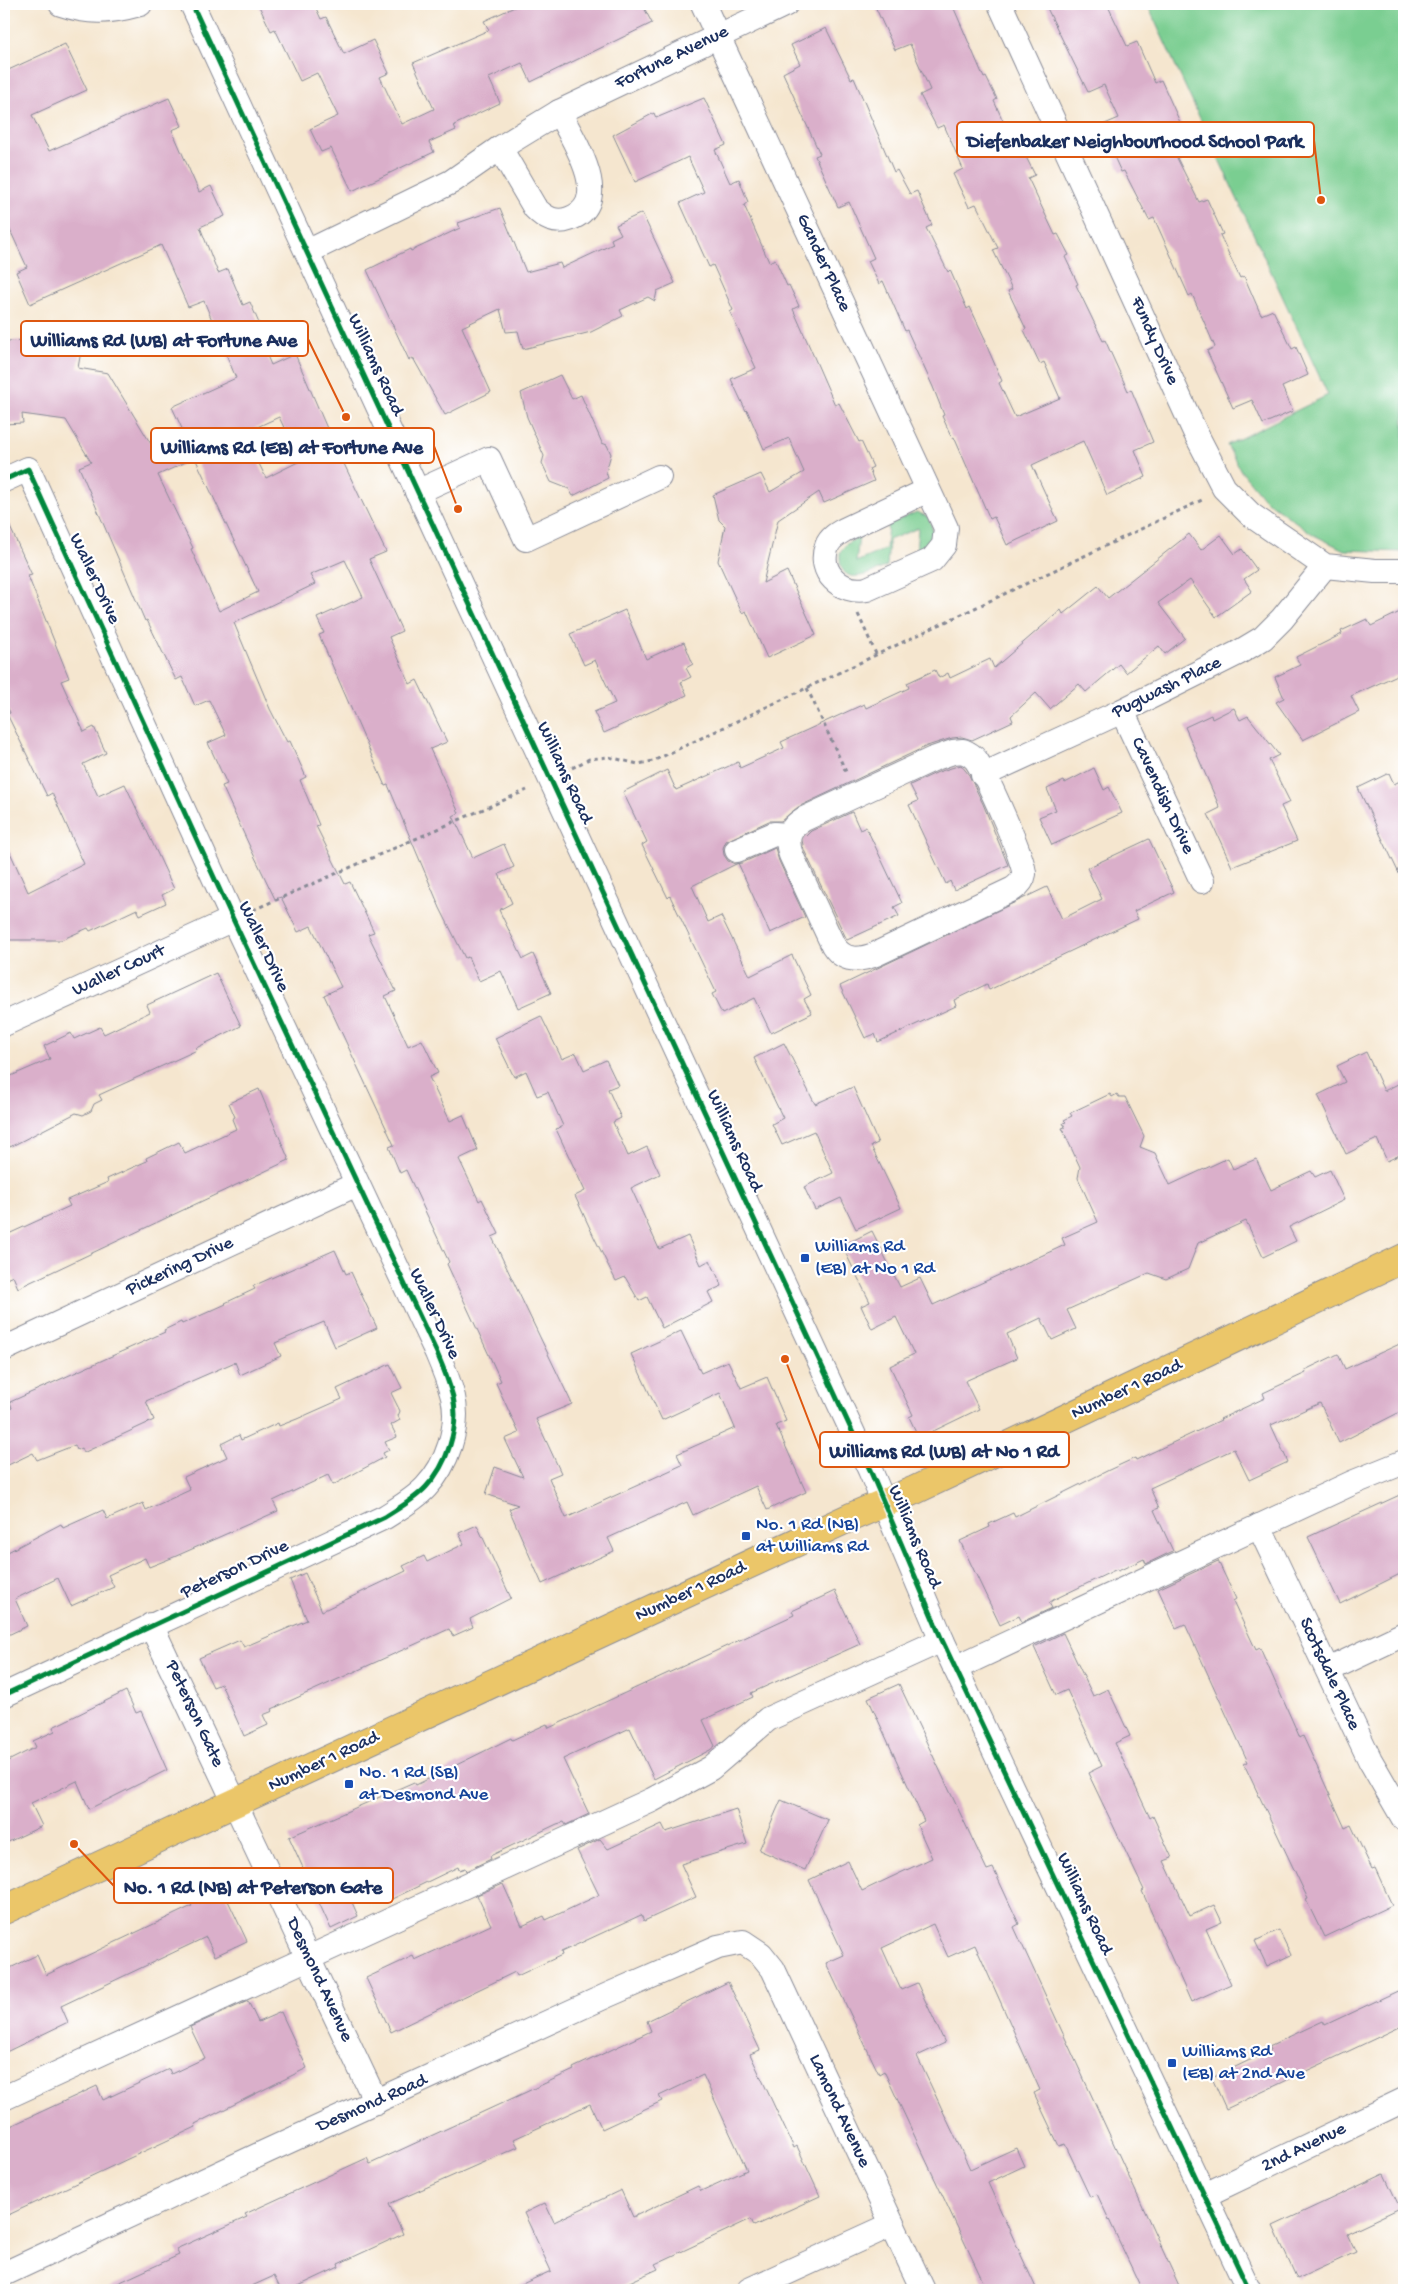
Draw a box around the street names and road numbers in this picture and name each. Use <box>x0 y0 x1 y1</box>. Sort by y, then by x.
street label: Fortune Avenue <box>611 21 733 96</box>
street label: Gander Place <box>790 210 856 316</box>
street label: Fundy Drive <box>1124 292 1184 389</box>
street label: Williams Road <box>341 310 409 421</box>
street label: Waller Drive <box>63 530 125 628</box>
street label: Pugwash Place <box>1108 652 1226 725</box>
street label: Williams Road <box>530 718 598 829</box>
street label: Cavendish Drive <box>1125 734 1199 858</box>
street label: Waller Drive <box>232 898 294 996</box>
street label: Waller Court <box>69 939 171 1002</box>
street label: Williams Road <box>700 1086 768 1197</box>
street label: Pickering Drive <box>122 1232 238 1302</box>
street label: Waller Drive <box>403 1265 465 1363</box>
street label: Number 1 Road <box>1068 1354 1188 1426</box>
street label: Williams Road <box>882 1482 947 1594</box>
street label: Peterson Drive <box>176 1535 293 1605</box>
street label: Number 1 Road <box>632 1556 752 1628</box>
street label: Scotsdale Place <box>1293 1614 1365 1734</box>
street label: Peterson Gate <box>159 1656 229 1771</box>
street label: Number 1 Road <box>265 1726 385 1798</box>
street label: Williams Road <box>1050 1849 1118 1960</box>
street label: Desmond Avenue <box>279 1912 358 2046</box>
street label: Lamond Avenue <box>803 2051 875 2172</box>
street label: Desmond Road <box>311 2069 433 2139</box>
street label: 2nd Avenue <box>1258 2118 1350 2178</box>

